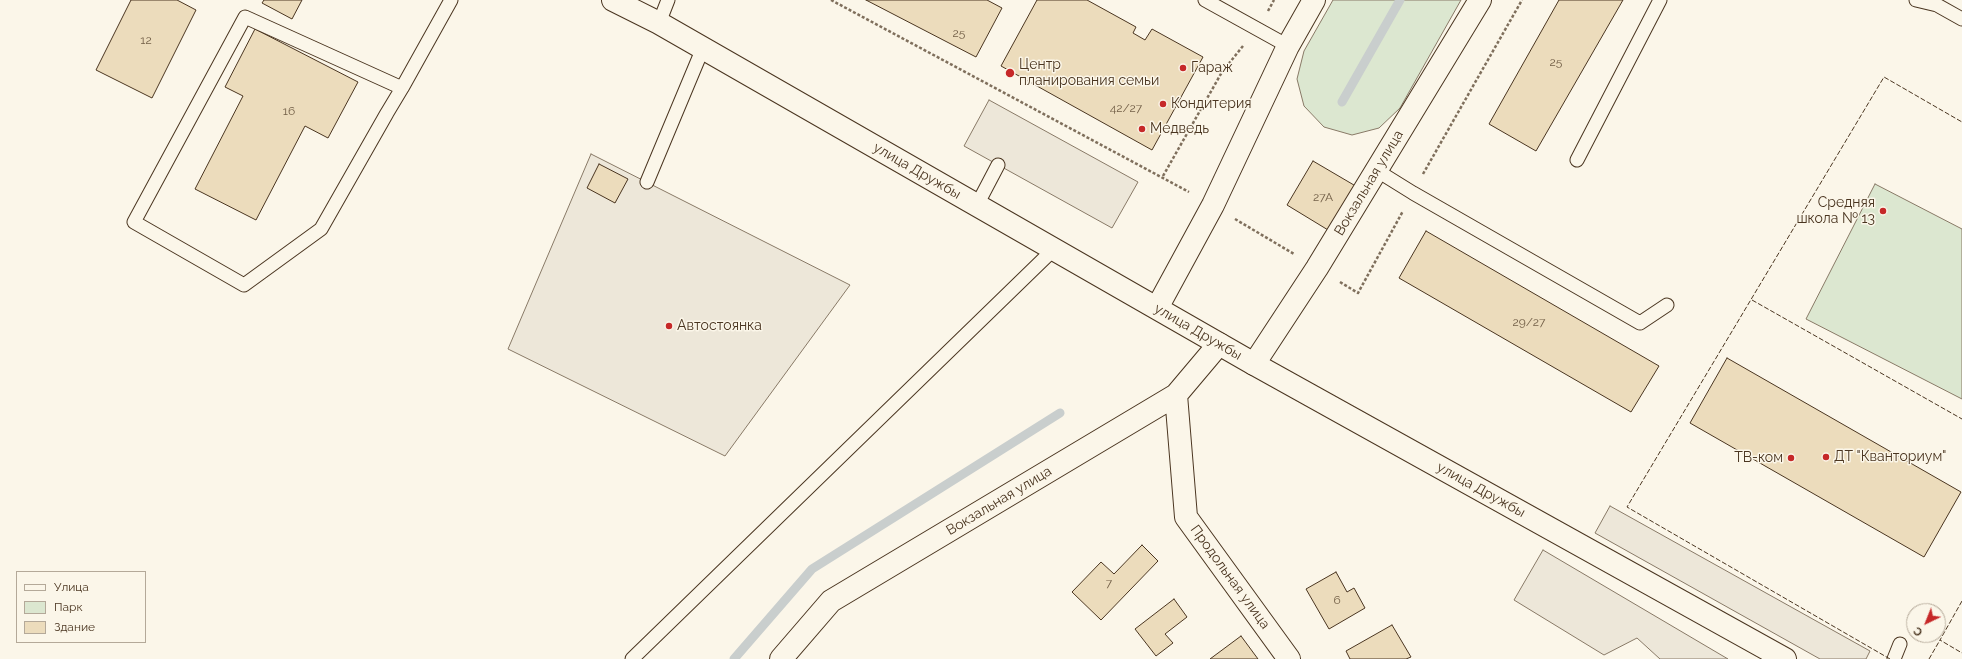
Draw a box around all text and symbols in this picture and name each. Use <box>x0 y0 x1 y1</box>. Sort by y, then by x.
house number: 25 <box>953 26 965 40</box>
house number: 12 <box>140 33 152 47</box>
house number: 25 <box>1550 55 1562 69</box>
place label: Центр планирования семьи <box>1019 57 1159 90</box>
place label: Гараж <box>1191 60 1233 76</box>
marker: Гараж <box>1178 63 1188 73</box>
marker: Центр планирования семьи <box>1004 67 1016 79</box>
place label: Кондитерия <box>1171 96 1251 112</box>
marker: Кондитерия <box>1158 99 1168 109</box>
house number: 42/27 <box>1110 101 1142 115</box>
house number: 16 <box>283 104 295 118</box>
place label: Медведь <box>1150 121 1209 137</box>
marker: Медведь <box>1137 124 1147 134</box>
street label: Вокзальная улица <box>1331 127 1407 239</box>
street label: улица Дружбы <box>870 139 964 203</box>
house number: 27А <box>1313 190 1333 204</box>
place label: Средняя школа № 13 <box>1796 195 1875 228</box>
marker: Средняя школа № 13 <box>1878 206 1888 216</box>
street label: улица Дружбы <box>1151 300 1245 364</box>
house number: 29/27 <box>1513 315 1545 329</box>
place label: Автостоянка <box>677 318 762 334</box>
marker: Автостоянка <box>664 321 674 331</box>
place label: ДТ "Кванториум" <box>1834 449 1946 465</box>
place label: ТВ-ком <box>1734 450 1783 466</box>
marker: ДТ "Кванториум" <box>1821 452 1831 462</box>
marker: ТВ-ком <box>1786 453 1796 463</box>
street label: улица Дружбы <box>1434 459 1528 521</box>
street label: Вокзальная улица <box>943 463 1055 539</box>
street label: Продольная улица <box>1187 522 1273 632</box>
legend <box>16 571 146 643</box>
house number: 7 <box>1106 576 1112 590</box>
text: Улица <box>54 580 89 594</box>
house number: 6 <box>1333 593 1341 607</box>
text: Парк <box>54 600 83 614</box>
north arrow <box>1906 603 1946 643</box>
text: Здание <box>54 620 95 634</box>
text: С <box>1911 624 1925 639</box>

